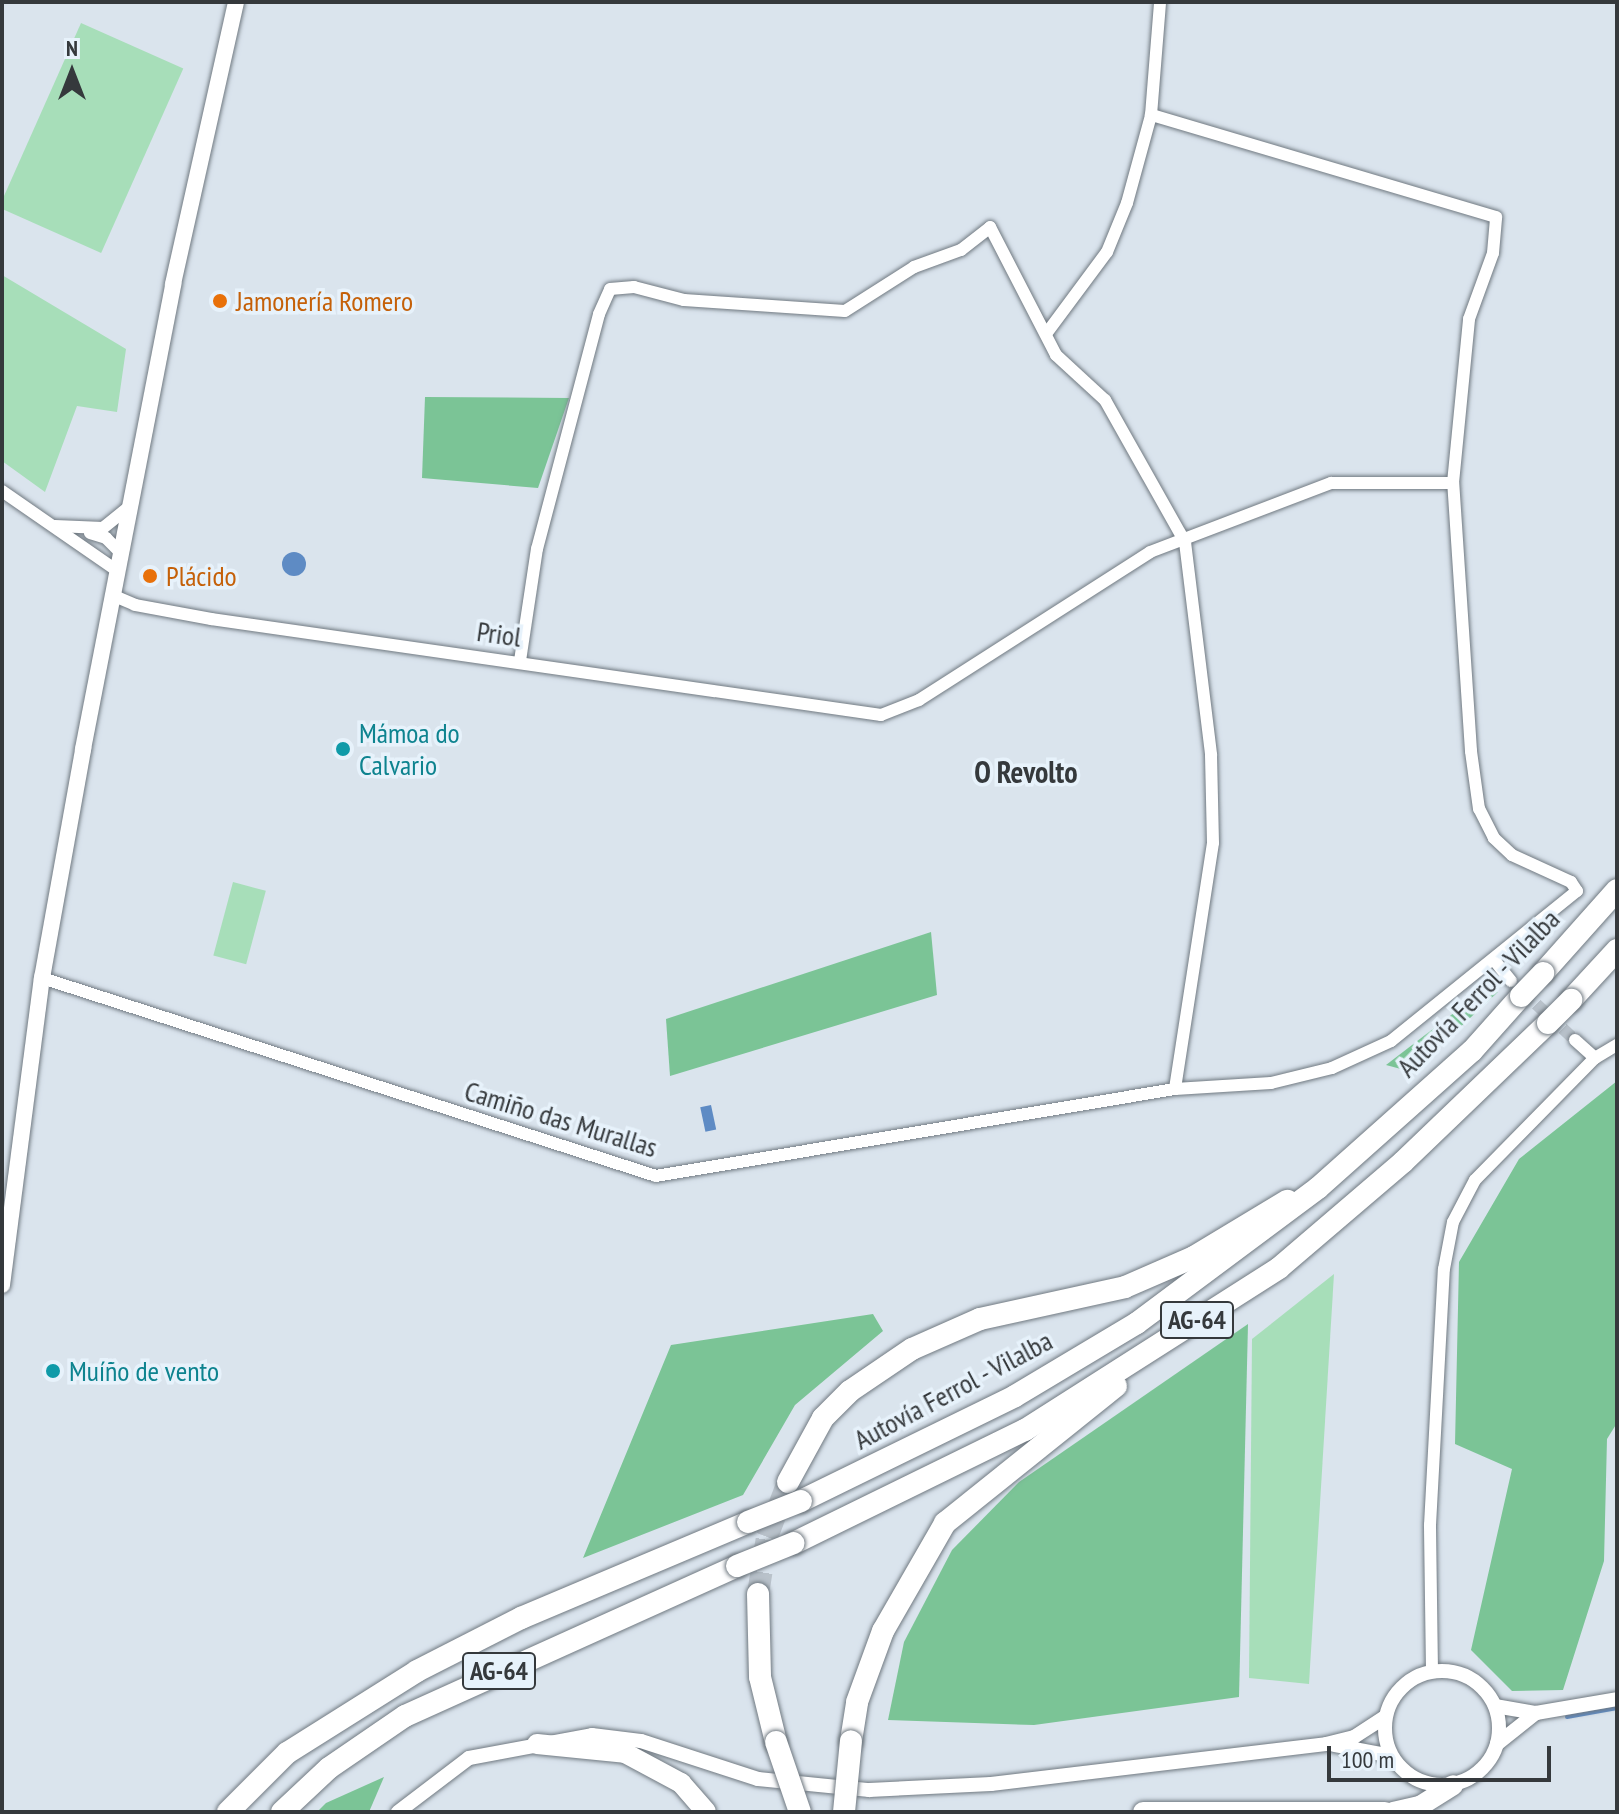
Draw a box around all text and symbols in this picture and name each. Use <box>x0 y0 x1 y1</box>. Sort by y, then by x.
north arrow <box>32 32 112 112</box>
text: N <box>66 34 78 62</box>
place label: Jamonería Romero <box>236 284 413 318</box>
marker: Jamonería Romero <box>211 292 229 310</box>
place label: Plácido <box>166 559 237 593</box>
marker: Plácido <box>141 567 159 585</box>
street label: Priol <box>475 614 523 654</box>
place label: Mámoa do Calvario <box>359 716 460 782</box>
marker: Mámoa do Calvario <box>334 740 352 758</box>
district label: O Revolto <box>974 754 1078 790</box>
street label: Autovía Ferrol - Vilalba <box>1389 901 1567 1085</box>
street label: Camiño das Murallas <box>461 1074 661 1164</box>
road number: AG-64 <box>1159 1298 1235 1342</box>
street label: Autovía Ferrol - Vilalba <box>847 1323 1059 1457</box>
place label: Muíño de vento <box>69 1354 219 1388</box>
marker: Muíño de vento <box>44 1362 62 1380</box>
road number: AG-64 <box>461 1649 537 1693</box>
scale bar <box>1331 1730 1555 1780</box>
text: 100 m <box>1341 1744 1394 1775</box>

